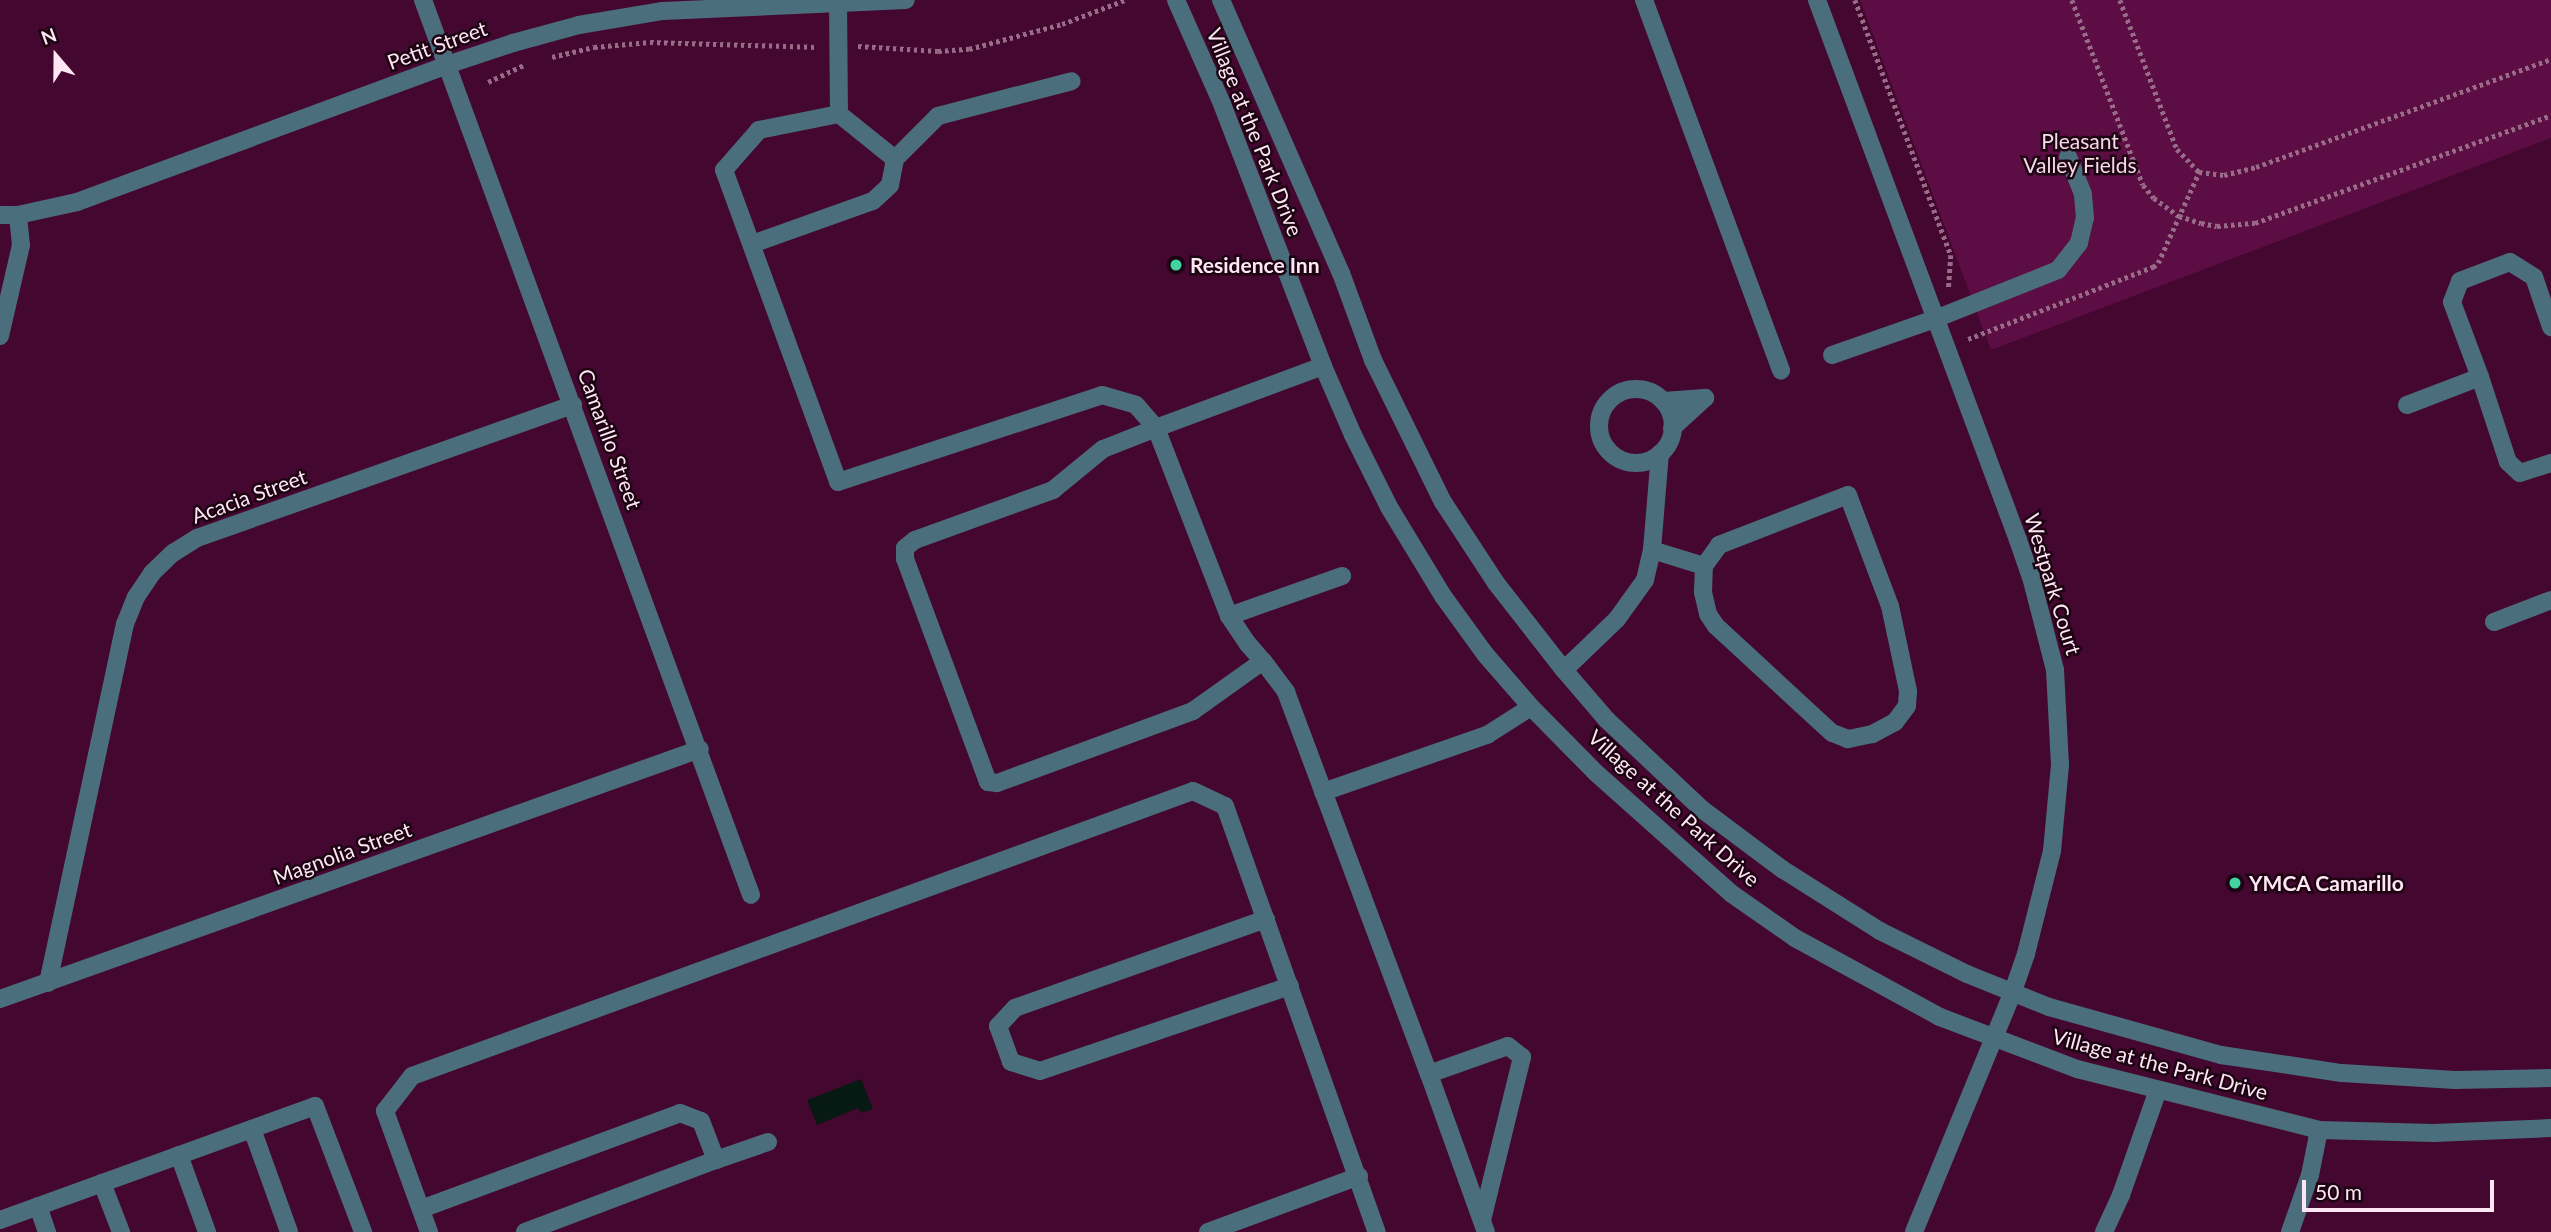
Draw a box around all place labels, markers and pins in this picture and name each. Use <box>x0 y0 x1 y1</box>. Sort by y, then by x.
place label: Residence Inn <box>1190 252 1320 278</box>
marker: Residence Inn <box>1168 257 1184 273</box>
place label: YMCA Camarillo <box>2249 870 2404 896</box>
marker: YMCA Camarillo <box>2227 875 2243 891</box>

